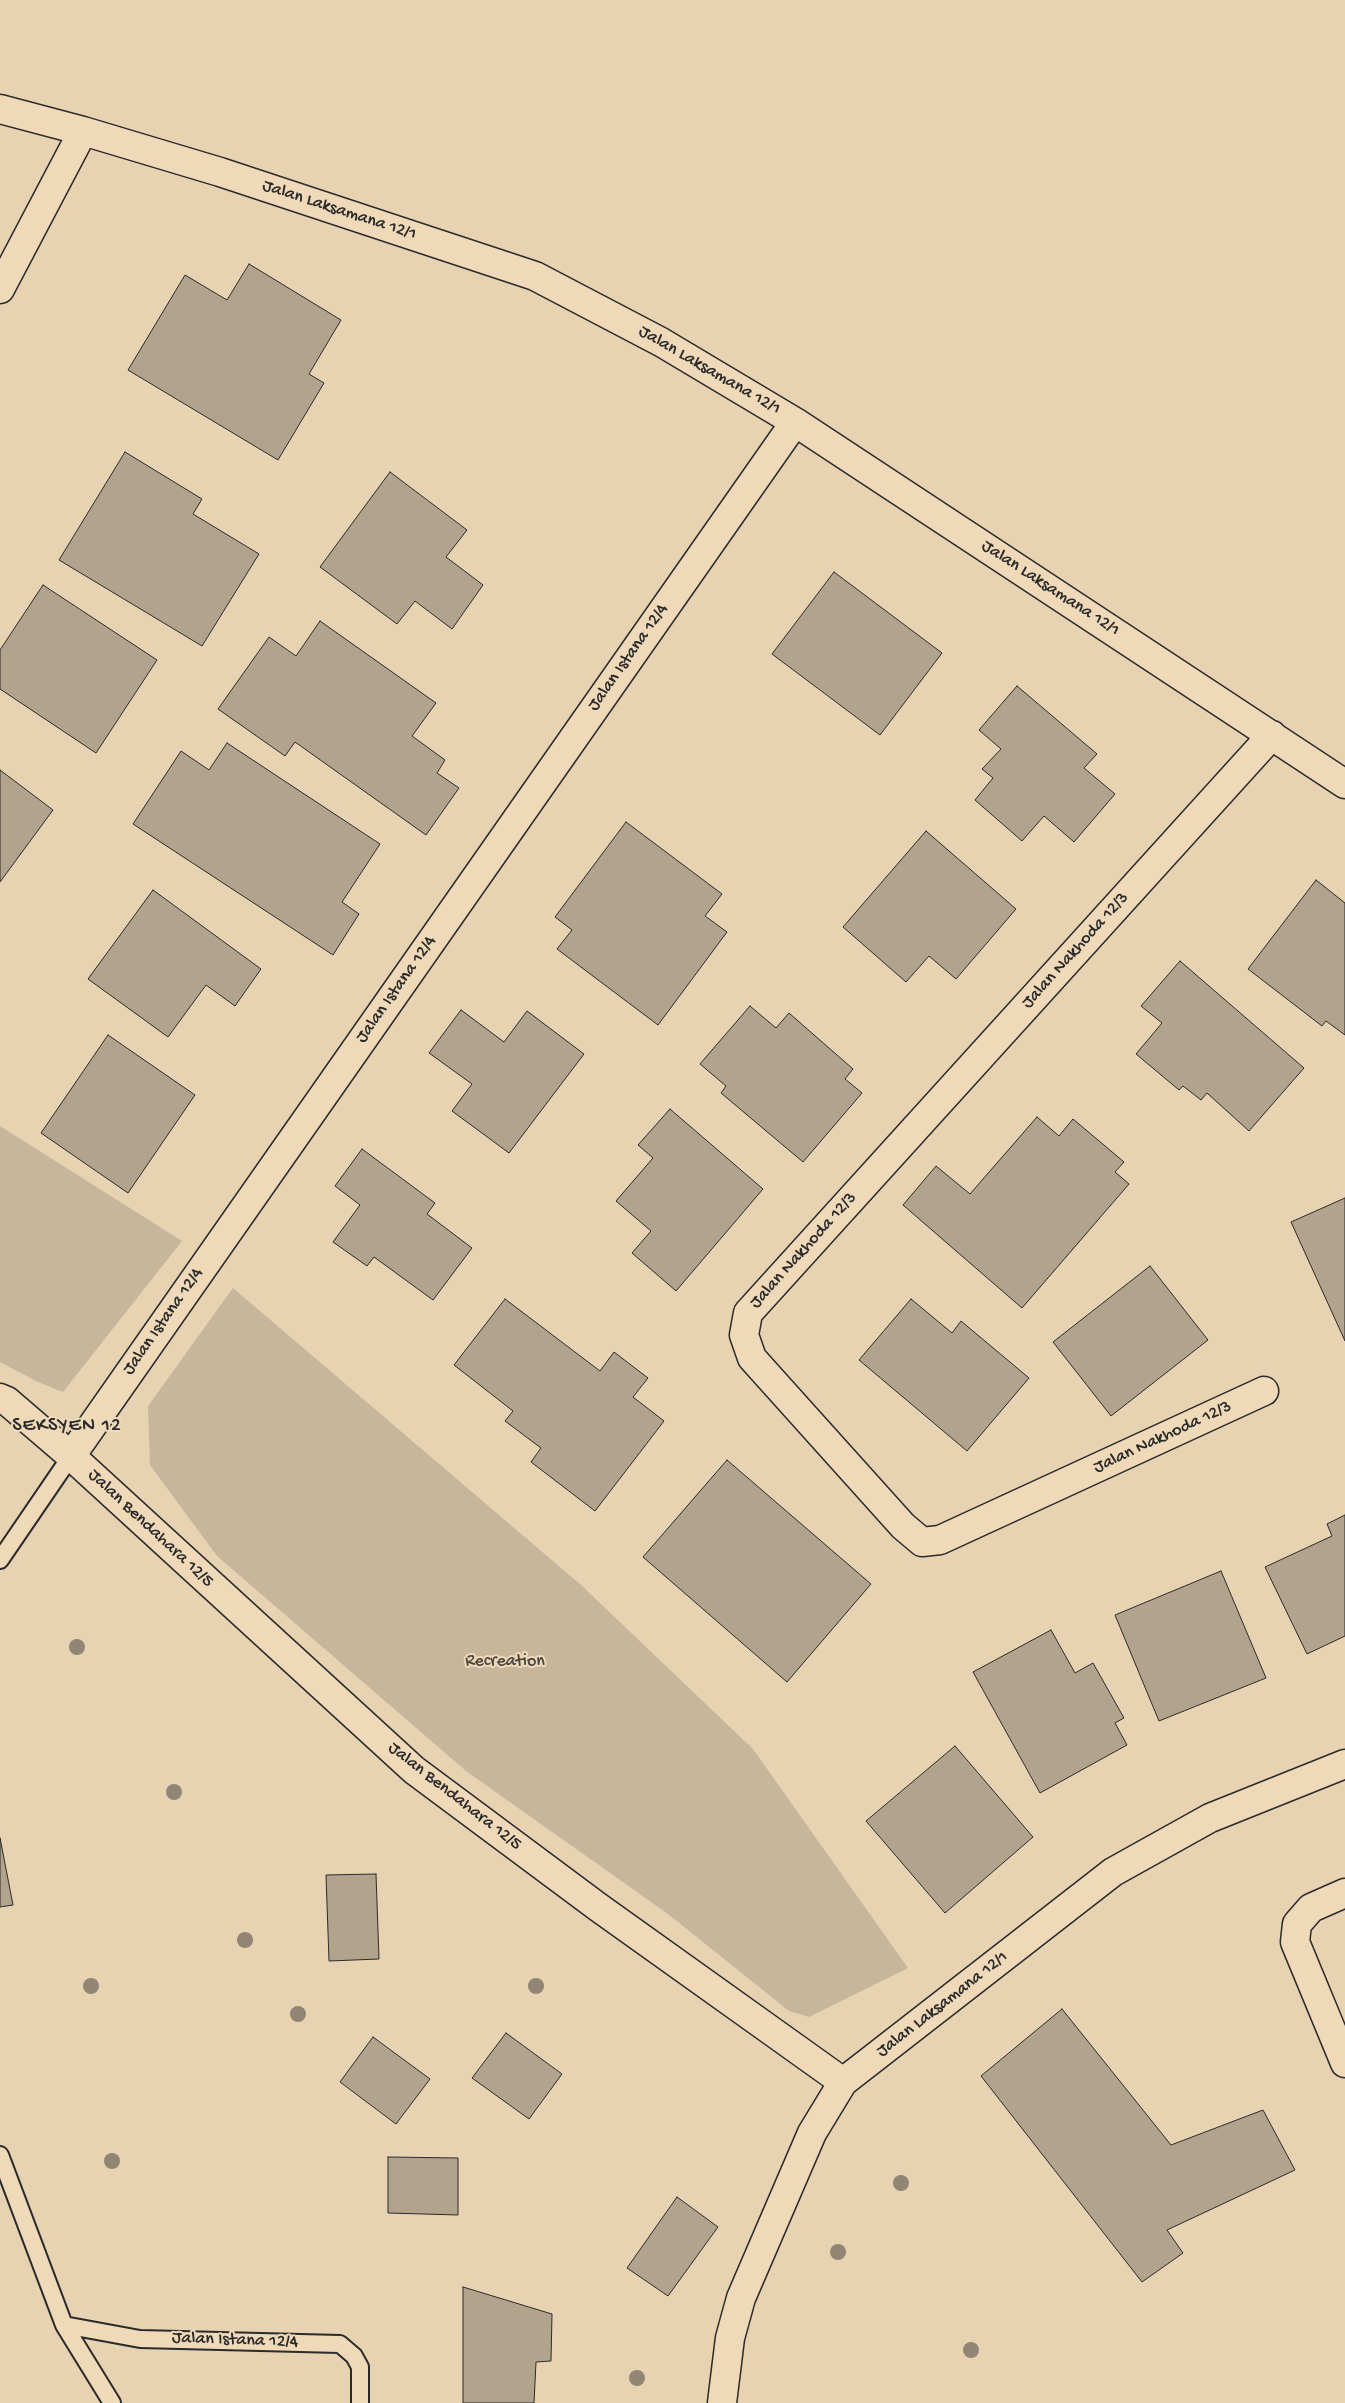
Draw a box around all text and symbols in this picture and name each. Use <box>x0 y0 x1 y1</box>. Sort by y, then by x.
street label: Jalan Laksamana 12/1 <box>259 176 419 246</box>
street label: Jalan Laksamana 12/1 <box>634 321 784 421</box>
street label: Jalan Laksamana 12/1 <box>977 536 1123 642</box>
street label: Jalan Istana 12/4 <box>584 600 674 716</box>
street label: Jalan Nakhoda 12/3 <box>1018 888 1134 1014</box>
street label: Jalan Istana 12/4 <box>352 932 442 1048</box>
street label: Jalan Nakhoda 12/3 <box>746 1188 862 1314</box>
street label: Jalan Istana 12/4 <box>119 1264 209 1380</box>
street label: Jalan Nakhoda 12/3 <box>1091 1397 1235 1479</box>
district label: SEKSYEN 12 <box>11 1415 123 1439</box>
street label: Jalan Bendahara 12/5 <box>83 1465 217 1593</box>
park label: Recreation <box>465 1651 545 1673</box>
street label: Jalan Bendahara 12/5 <box>383 1738 525 1856</box>
street label: Jalan Laksamana 12/1 <box>873 1947 1013 2063</box>
street label: Jalan Istana 12/4 <box>171 2328 299 2354</box>

